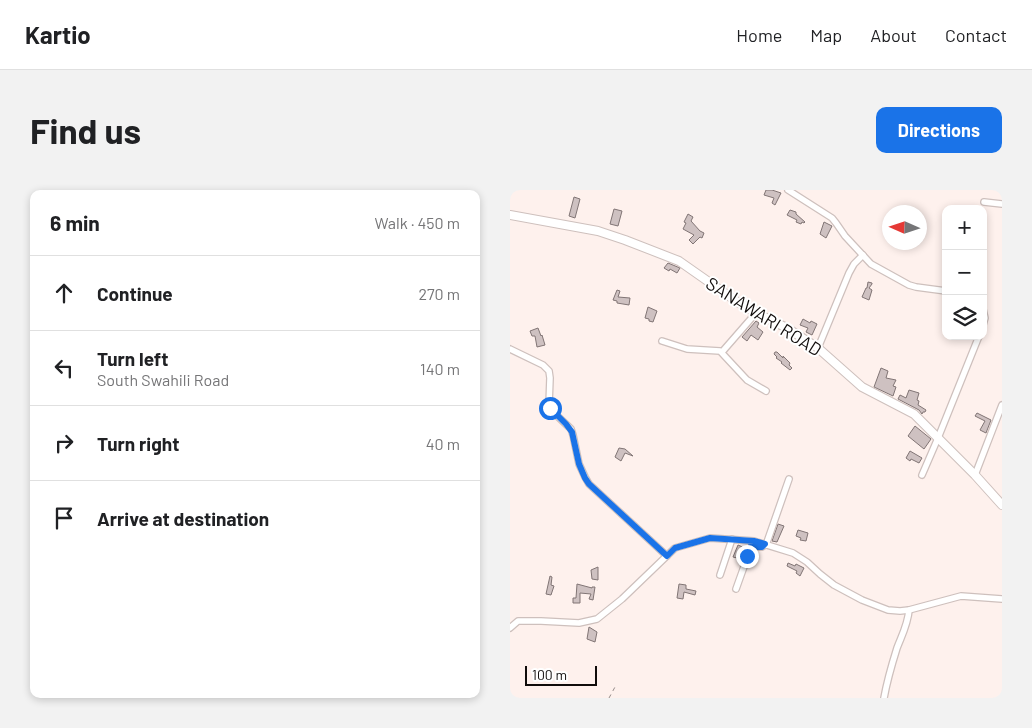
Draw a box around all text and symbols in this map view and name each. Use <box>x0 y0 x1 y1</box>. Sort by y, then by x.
text: Kartio <box>25 20 91 49</box>
text: Home <box>736 24 782 46</box>
text: Map <box>810 24 842 46</box>
text: About <box>870 24 917 46</box>
text: Contact <box>945 24 1007 46</box>
button: Directions <box>876 107 1002 153</box>
text: Find us <box>30 109 141 151</box>
north arrow <box>882 205 927 250</box>
map controls <box>942 205 987 340</box>
button: + <box>942 205 987 250</box>
text: 6 min <box>50 210 100 235</box>
text: Walk · 450 m <box>375 213 460 232</box>
button: − <box>942 250 987 295</box>
street label: SANAWARI ROAD <box>702 272 826 360</box>
icon: ahead <box>50 279 78 307</box>
text: Continue <box>97 282 173 305</box>
text: 270 m <box>418 284 460 303</box>
button: layers <box>942 295 987 340</box>
text: Turn left <box>97 347 168 370</box>
icon: left <box>50 354 78 382</box>
text: 140 m <box>420 359 460 378</box>
text: South Swahili Road <box>97 370 229 389</box>
route start <box>539 397 562 420</box>
icon: right <box>50 429 78 457</box>
text: Turn right <box>97 432 179 455</box>
text: 40 m <box>426 434 460 453</box>
icon: arrive <box>50 504 78 532</box>
text: Arrive at destination <box>97 507 269 530</box>
route end <box>736 545 759 568</box>
scale bar <box>525 663 598 686</box>
text: 100 m <box>532 666 567 683</box>

